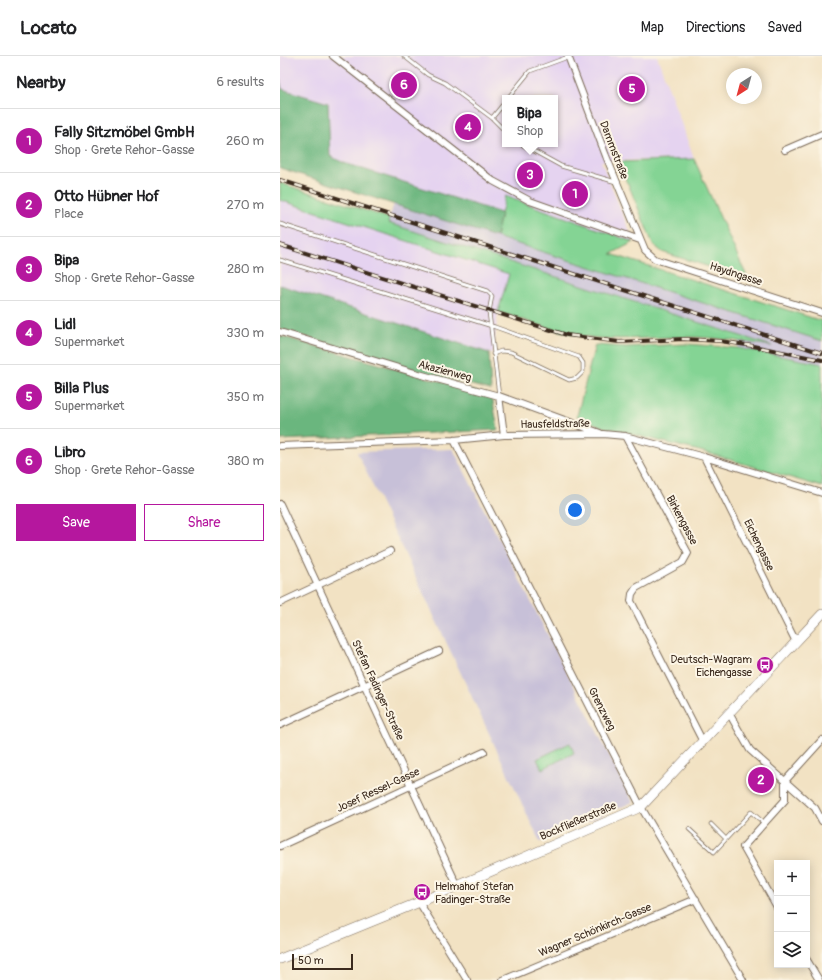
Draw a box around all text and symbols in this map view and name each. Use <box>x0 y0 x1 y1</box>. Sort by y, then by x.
text: Locato <box>20 16 77 40</box>
text: Map <box>641 19 664 36</box>
text: Directions <box>686 19 745 36</box>
text: Saved <box>767 19 802 36</box>
north arrow <box>726 68 762 104</box>
pin: 6 <box>391 70 417 100</box>
text: Nearby <box>16 72 65 93</box>
text: 6 results <box>217 74 264 90</box>
pin: 5 <box>619 74 645 104</box>
popup <box>502 95 558 147</box>
text: Bipa <box>517 104 542 123</box>
pin: 4 <box>455 112 481 142</box>
street label: Dammstraße <box>597 119 631 181</box>
text: Fally Sitzmöbel GmbH <box>54 123 194 142</box>
text: Shop <box>517 123 543 139</box>
text: 1 <box>26 133 32 149</box>
text: 260 m <box>226 133 264 149</box>
text: Shop · Grete Rehor-Gasse <box>54 142 195 158</box>
pin: 3 <box>517 160 543 190</box>
pin: 1 <box>562 179 588 209</box>
text: Otto Hübner Hof <box>54 187 160 206</box>
text: 2 <box>25 197 33 213</box>
text: 270 m <box>227 197 264 213</box>
text: Place <box>54 206 83 222</box>
text: Bipa <box>54 251 79 270</box>
street label: Haydngasse <box>708 259 764 289</box>
text: 3 <box>25 261 33 277</box>
text: 280 m <box>227 261 264 277</box>
text: Shop · Grete Rehor-Gasse <box>54 270 195 286</box>
text: Lidl <box>54 315 76 334</box>
text: 4 <box>25 325 33 341</box>
text: 330 m <box>226 325 264 341</box>
text: Supermarket <box>54 334 125 350</box>
street label: Akazienweg <box>417 358 473 384</box>
text: Billa Plus <box>54 379 109 398</box>
text: 5 <box>25 389 33 405</box>
text: 350 m <box>226 389 264 405</box>
text: Supermarket <box>54 398 125 414</box>
street label: Hausfeldstraße <box>520 417 590 431</box>
text: Libro <box>54 443 86 462</box>
text: 6 <box>25 453 33 469</box>
text: 380 m <box>227 453 264 469</box>
text: Shop · Grete Rehor-Gasse <box>54 462 195 478</box>
street label: Birkengasse <box>664 493 701 547</box>
your location <box>565 500 585 520</box>
button: Save <box>16 504 136 541</box>
button: Share <box>144 504 264 541</box>
street label: Eichengasse <box>741 517 777 573</box>
street label: Stefan Fadinger-Straße <box>349 638 407 743</box>
place label: Deutsch-Wagram Eichengasse <box>671 653 753 679</box>
bus stop icon: Deutsch-Wagram Eichengasse <box>755 655 775 675</box>
street label: Grenzweg <box>586 685 619 733</box>
street label: Josef Ressel-Gasse <box>334 765 422 815</box>
pin: 2 <box>748 765 774 795</box>
street label: Bockfließerstraße <box>538 799 619 843</box>
map controls <box>774 860 810 968</box>
button: + <box>774 860 810 896</box>
place label: Helmahof Stefan Fadinger-Straße <box>435 880 514 906</box>
bus stop icon: Helmahof Stefan Fadinger-Straße <box>412 882 432 902</box>
button: − <box>774 896 810 932</box>
street label: Wagner Schönkirch-Gasse <box>537 900 654 960</box>
button: layers <box>774 932 810 968</box>
scale bar <box>292 952 353 971</box>
text: 50 m <box>298 954 324 967</box>

